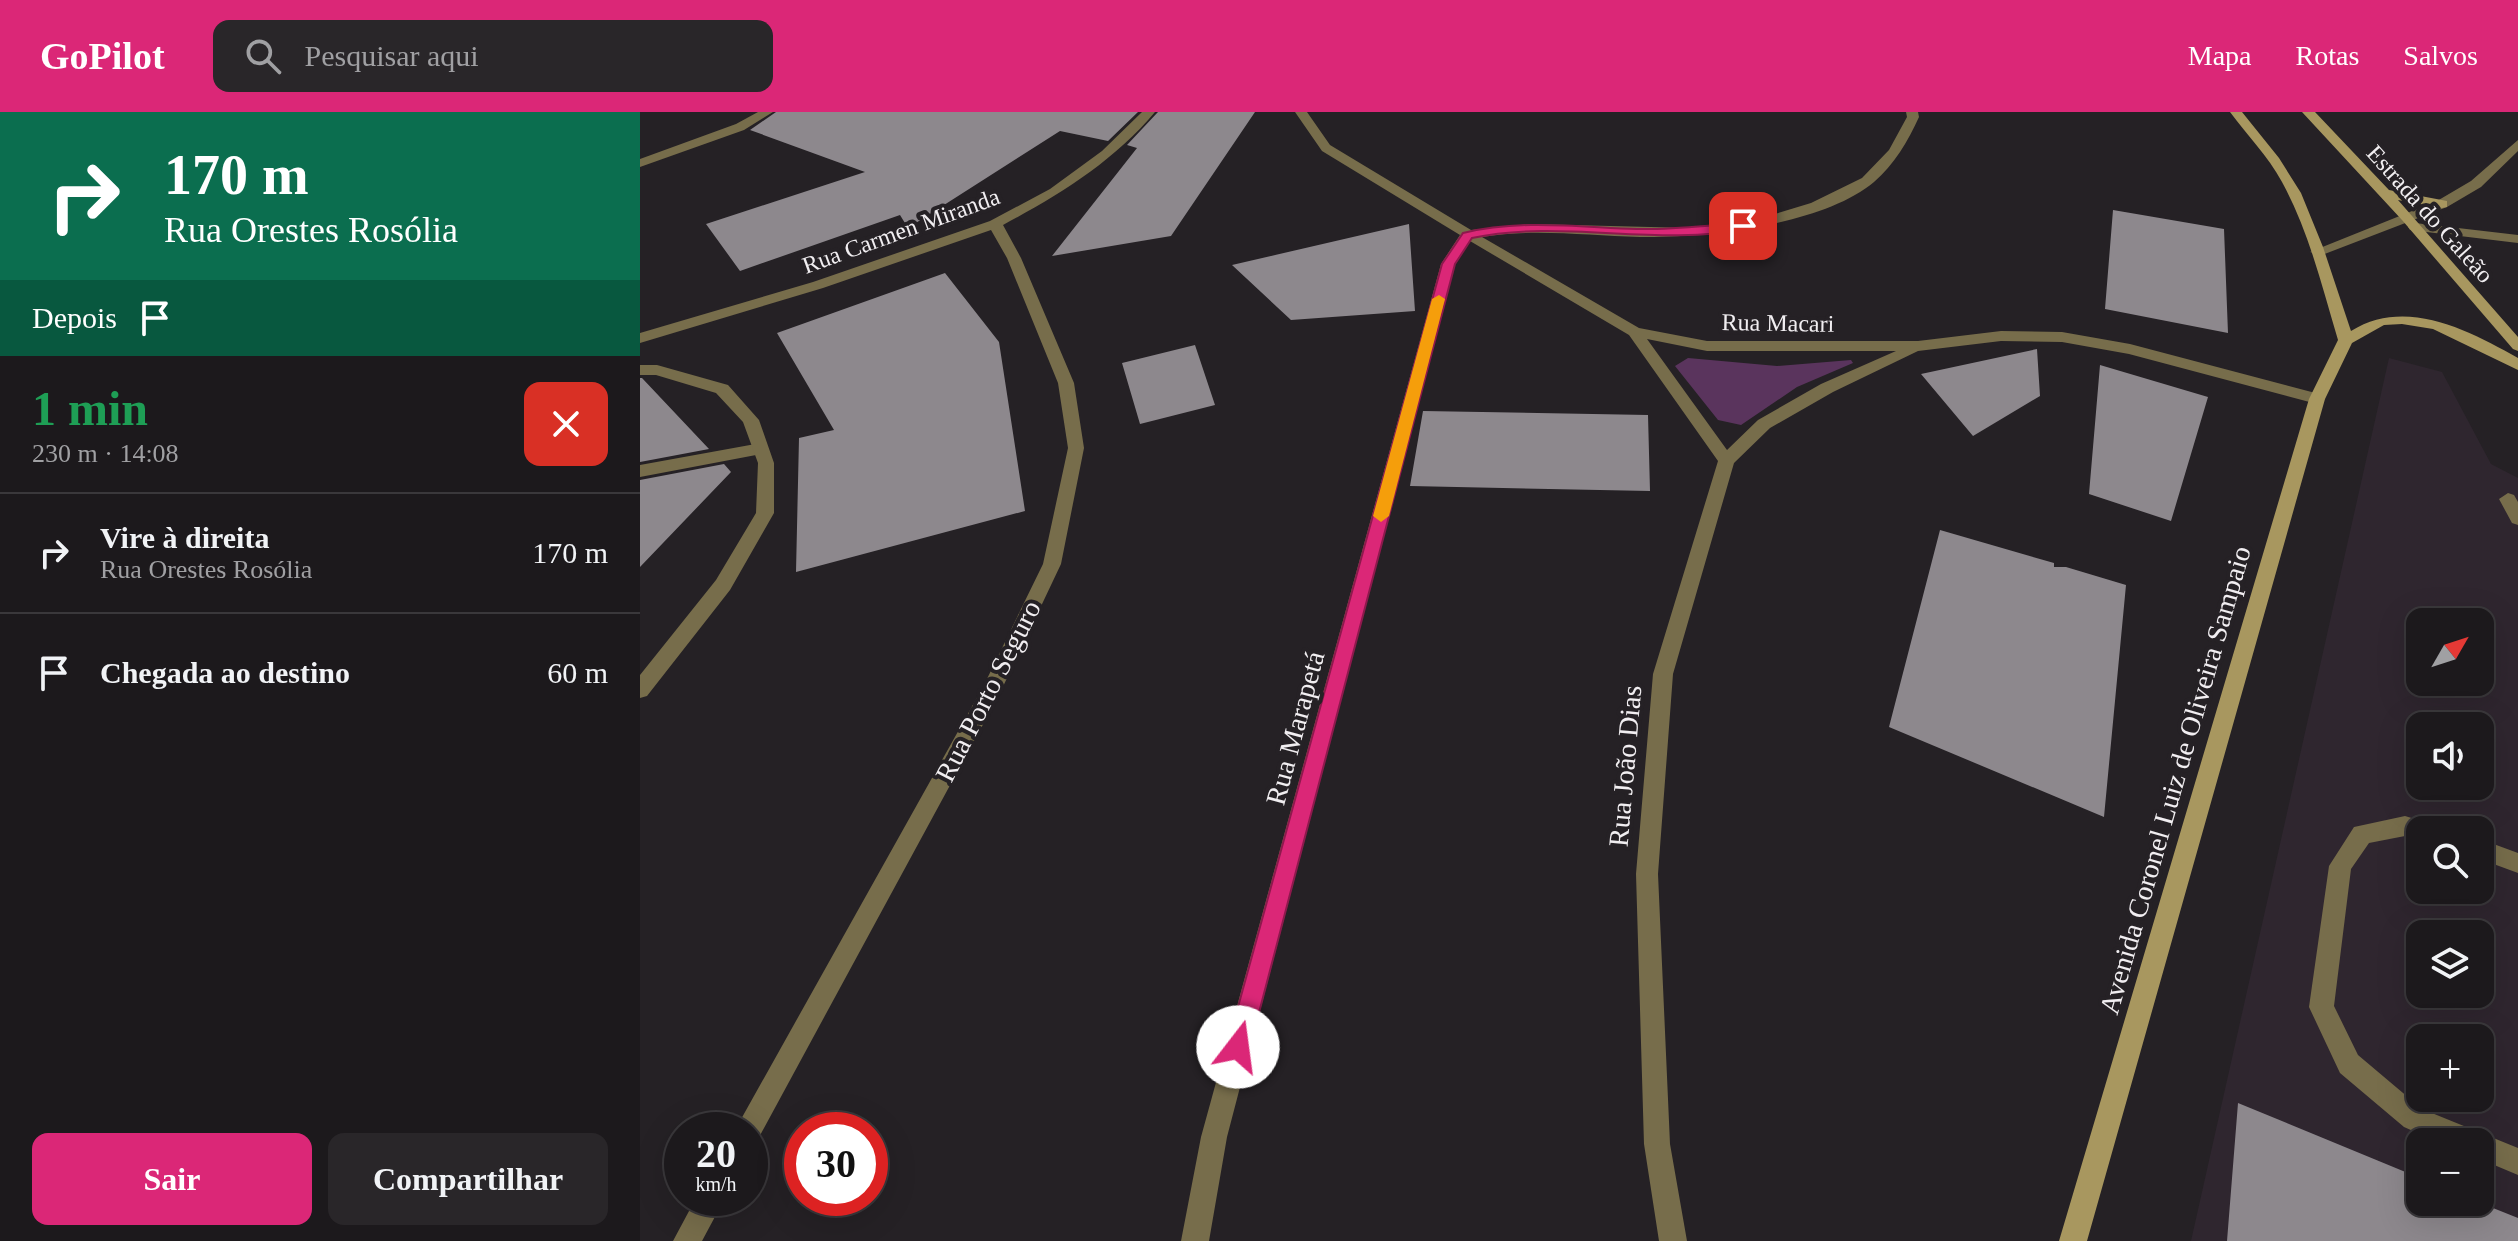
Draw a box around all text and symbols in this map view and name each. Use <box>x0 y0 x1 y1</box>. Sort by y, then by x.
search box <box>213 20 773 92</box>
icon: search <box>241 34 285 78</box>
text: GoPilot <box>40 35 165 77</box>
text: Pesquisar aqui <box>305 39 479 72</box>
text: Mapa <box>2188 40 2252 71</box>
text: Rotas <box>2296 40 2359 71</box>
text: Salvos <box>2403 40 2478 71</box>
street label: Estrada do Galeão <box>2361 140 2499 288</box>
icon: right <box>32 144 136 248</box>
text: 170 m <box>164 144 309 206</box>
street label: Rua Carmen Miranda <box>799 183 1003 279</box>
pin <box>1709 192 1777 260</box>
icon: arrive <box>1721 204 1765 248</box>
text: Rua Orestes Rosólia <box>164 210 458 250</box>
icon: arrive <box>133 296 177 340</box>
text: Depois <box>32 301 117 334</box>
street label: Rua Macari <box>1721 309 1835 337</box>
text: 1 min <box>32 382 148 435</box>
button: close <box>524 382 608 466</box>
text: 230 m · 14:08 <box>32 439 179 468</box>
text: Vire à direita <box>100 521 269 554</box>
icon: right <box>32 531 76 575</box>
text: 170 m <box>532 536 608 569</box>
street label: Avenida Coronel Luiz de Oliveira Sampaio <box>2093 542 2257 1018</box>
text: Rua Orestes Rosólia <box>100 555 312 584</box>
street label: Rua Porto Seguro <box>929 595 1047 787</box>
north arrow <box>2406 608 2494 696</box>
map controls <box>2406 608 2494 1216</box>
street label: Rua Marapetá <box>1260 647 1331 808</box>
icon: arrive <box>32 651 76 695</box>
text: Chegada ao destino <box>100 656 350 689</box>
text: 60 m <box>547 656 608 689</box>
street label: Rua João Dias <box>1603 684 1647 848</box>
button: sound <box>2406 712 2494 800</box>
button: search <box>2406 816 2494 904</box>
button: layers <box>2406 920 2494 1008</box>
position arrow <box>1196 1005 1280 1089</box>
button: + <box>2406 1024 2494 1112</box>
speed limit sign: 30 <box>784 1112 888 1216</box>
button: − <box>2406 1128 2494 1216</box>
text: 20 <box>696 1131 736 1176</box>
button: Sair <box>32 1133 312 1225</box>
button: Compartilhar <box>328 1133 608 1225</box>
text: km/h <box>695 1173 737 1195</box>

